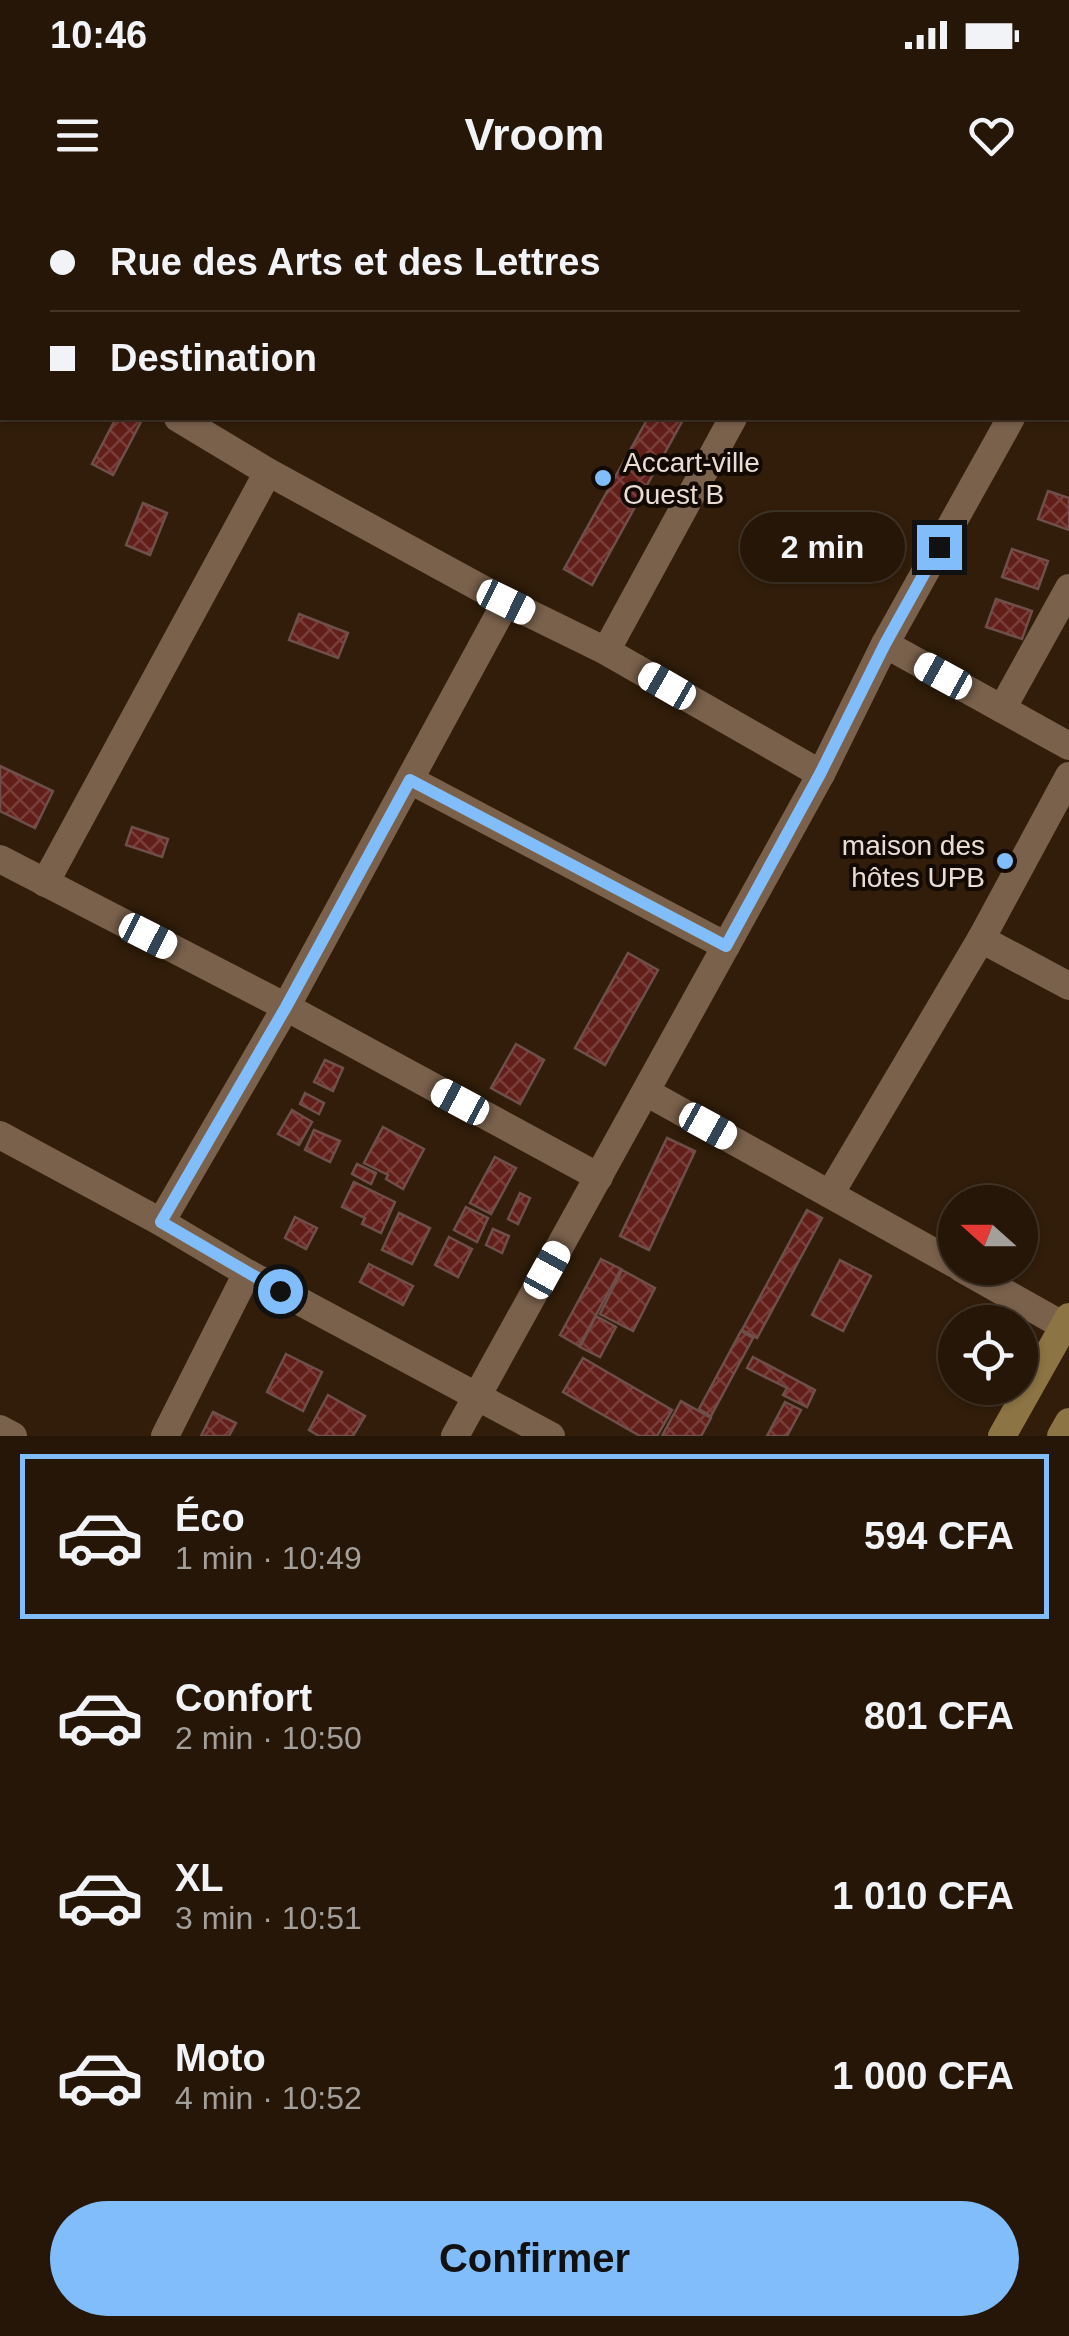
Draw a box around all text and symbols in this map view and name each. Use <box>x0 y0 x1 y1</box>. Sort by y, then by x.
text: 10:46 <box>50 14 147 56</box>
icon: menu <box>50 108 105 163</box>
icon: heart <box>964 108 1019 163</box>
text: Vroom <box>464 109 605 160</box>
text: Rue des Arts et des Lettres <box>110 241 601 283</box>
text: Destination <box>110 337 317 379</box>
place label: Accart-ville Ouest B <box>623 447 760 510</box>
marker: Accart-ville Ouest B <box>592 467 614 489</box>
callout: 2 min <box>739 512 904 582</box>
route end <box>917 525 962 570</box>
text: 2 min <box>781 529 864 565</box>
car <box>472 575 540 629</box>
car <box>909 648 977 704</box>
car <box>634 658 700 714</box>
place label: maison des hôtes UPB <box>842 830 985 893</box>
marker: maison des hôtes UPB <box>994 850 1016 872</box>
car <box>114 909 182 963</box>
car <box>426 1075 494 1129</box>
car <box>674 1098 742 1154</box>
north arrow <box>938 1185 1038 1285</box>
map controls <box>938 1185 1038 1405</box>
car <box>519 1236 575 1304</box>
route start <box>258 1269 303 1314</box>
button: locate <box>938 1305 1038 1405</box>
icon: car <box>55 1492 145 1582</box>
text: Éco <box>175 1497 245 1539</box>
text: 594 CFA <box>864 1515 1014 1557</box>
text: 1 min · 10:49 <box>175 1540 362 1576</box>
icon: car <box>55 1672 145 1762</box>
text: Confort <box>175 1677 312 1719</box>
text: 801 CFA <box>864 1695 1014 1737</box>
text: 2 min · 10:50 <box>175 1720 362 1756</box>
icon: car <box>55 1852 145 1942</box>
text: XL <box>175 1857 224 1899</box>
text: 1 010 CFA <box>832 1875 1014 1917</box>
text: 3 min · 10:51 <box>175 1900 362 1936</box>
icon: car <box>55 2032 145 2122</box>
text: Moto <box>175 2037 266 2079</box>
text: 1 000 CFA <box>832 2055 1014 2097</box>
text: 4 min · 10:52 <box>175 2080 362 2116</box>
button: Confirmer <box>50 2201 1019 2316</box>

